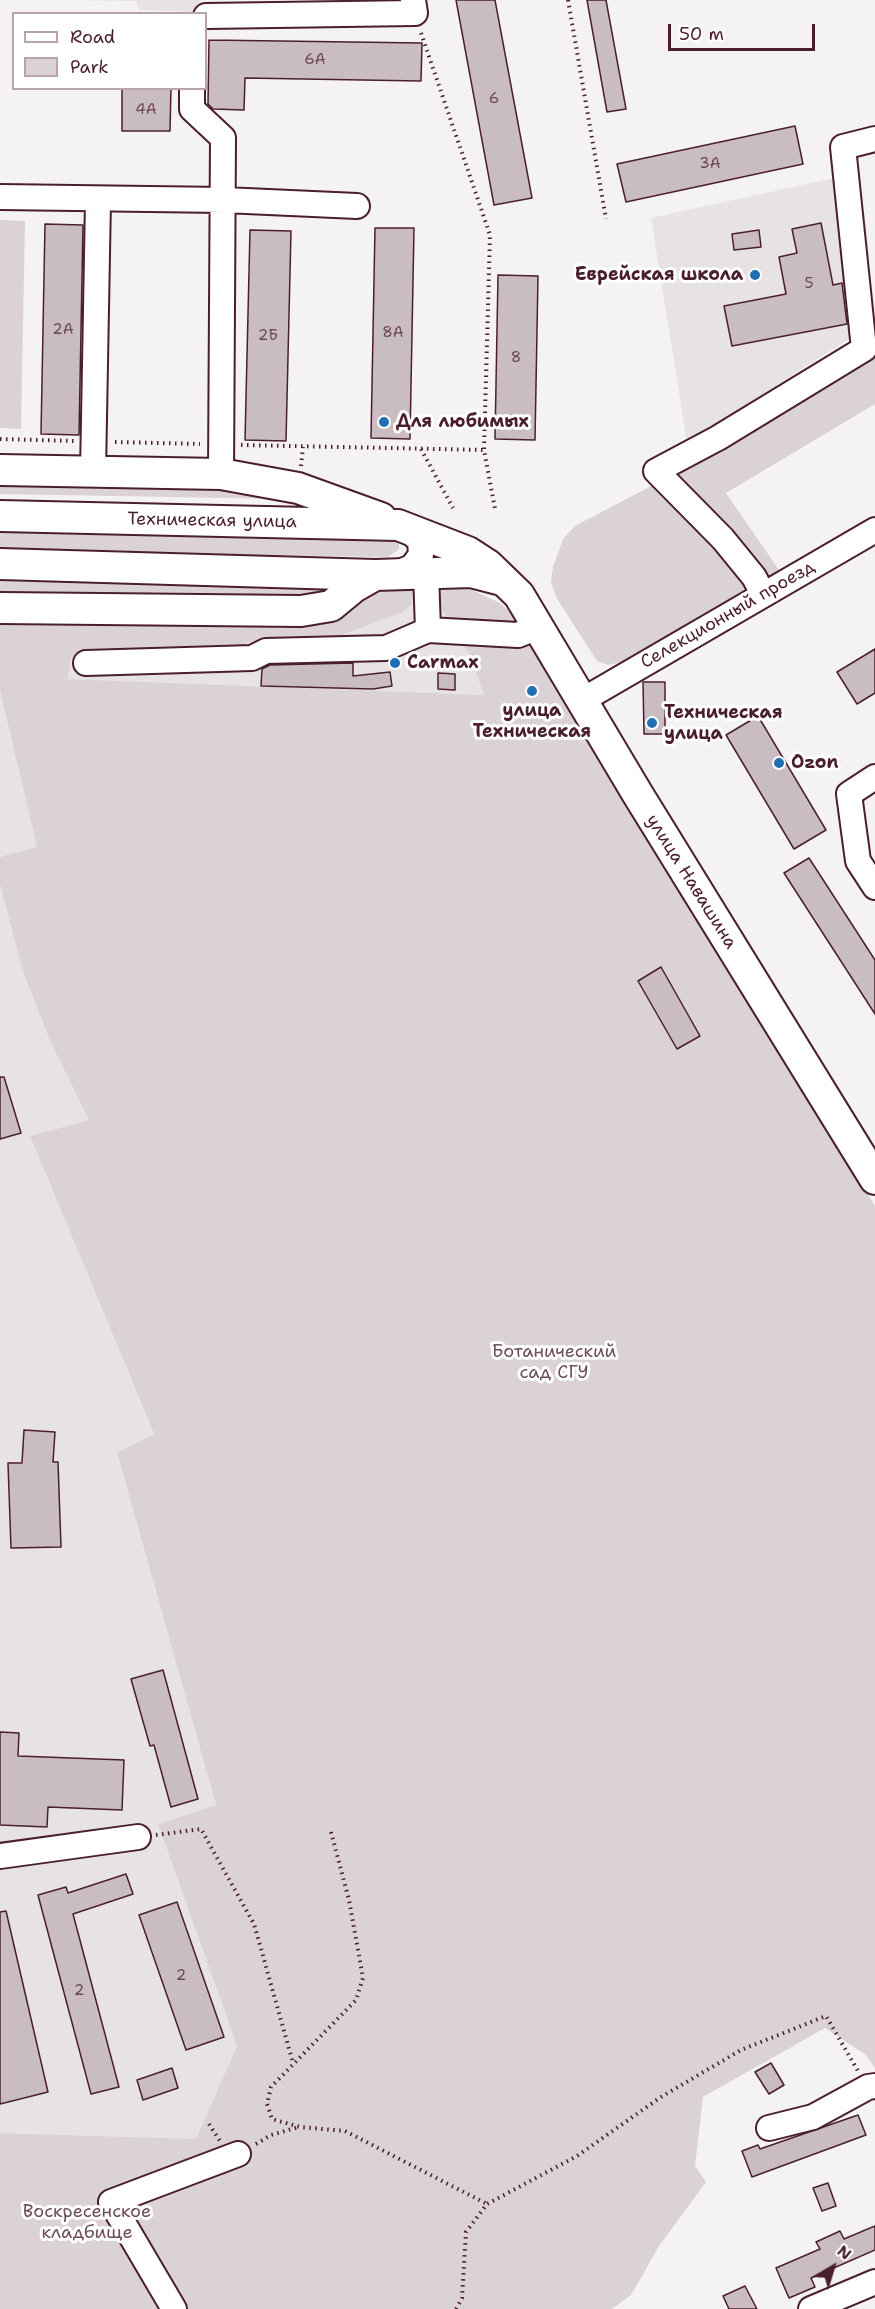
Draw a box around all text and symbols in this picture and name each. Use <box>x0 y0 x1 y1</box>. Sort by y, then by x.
legend <box>12 12 207 90</box>
scale bar <box>671 12 818 50</box>
text: 50 m <box>679 22 724 46</box>
text: Road <box>70 25 115 49</box>
house number: 6А <box>304 51 326 69</box>
text: Park <box>70 55 109 79</box>
house number: 6 <box>489 90 499 108</box>
house number: 4А <box>135 101 157 119</box>
house number: 3А <box>699 155 721 173</box>
place label: Еврейская школа <box>575 264 743 286</box>
marker: Еврейская школа <box>748 268 762 282</box>
house number: 5 <box>804 275 814 293</box>
house number: 2А <box>52 321 74 339</box>
house number: 8А <box>382 324 404 342</box>
house number: 2Б <box>258 327 278 345</box>
house number: 8 <box>511 349 521 367</box>
place label: Для любимых <box>396 411 529 433</box>
marker: Для любимых <box>377 415 391 429</box>
street label: Техническая улица <box>127 509 297 533</box>
street label: Селекционный проезд <box>637 556 819 674</box>
place label: Carmax <box>407 652 479 674</box>
marker: Carmax <box>388 656 402 670</box>
marker: улица Техническая <box>525 684 539 698</box>
place label: улица Техническая <box>473 700 591 742</box>
place label: Техническая улица <box>664 702 783 744</box>
marker: Техническая улица <box>645 716 659 730</box>
place label: Ozon <box>791 752 838 774</box>
marker: Ozon <box>772 756 786 770</box>
street label: улица Навашина <box>641 811 741 953</box>
park label: Ботанический сад СГУ <box>492 1341 616 1384</box>
house number: 2 <box>176 1967 186 1985</box>
house number: 2 <box>74 1982 84 2000</box>
park label: Воскресенское кладбище <box>23 2201 151 2244</box>
north arrow <box>803 2237 863 2297</box>
text: N <box>833 2240 856 2265</box>

